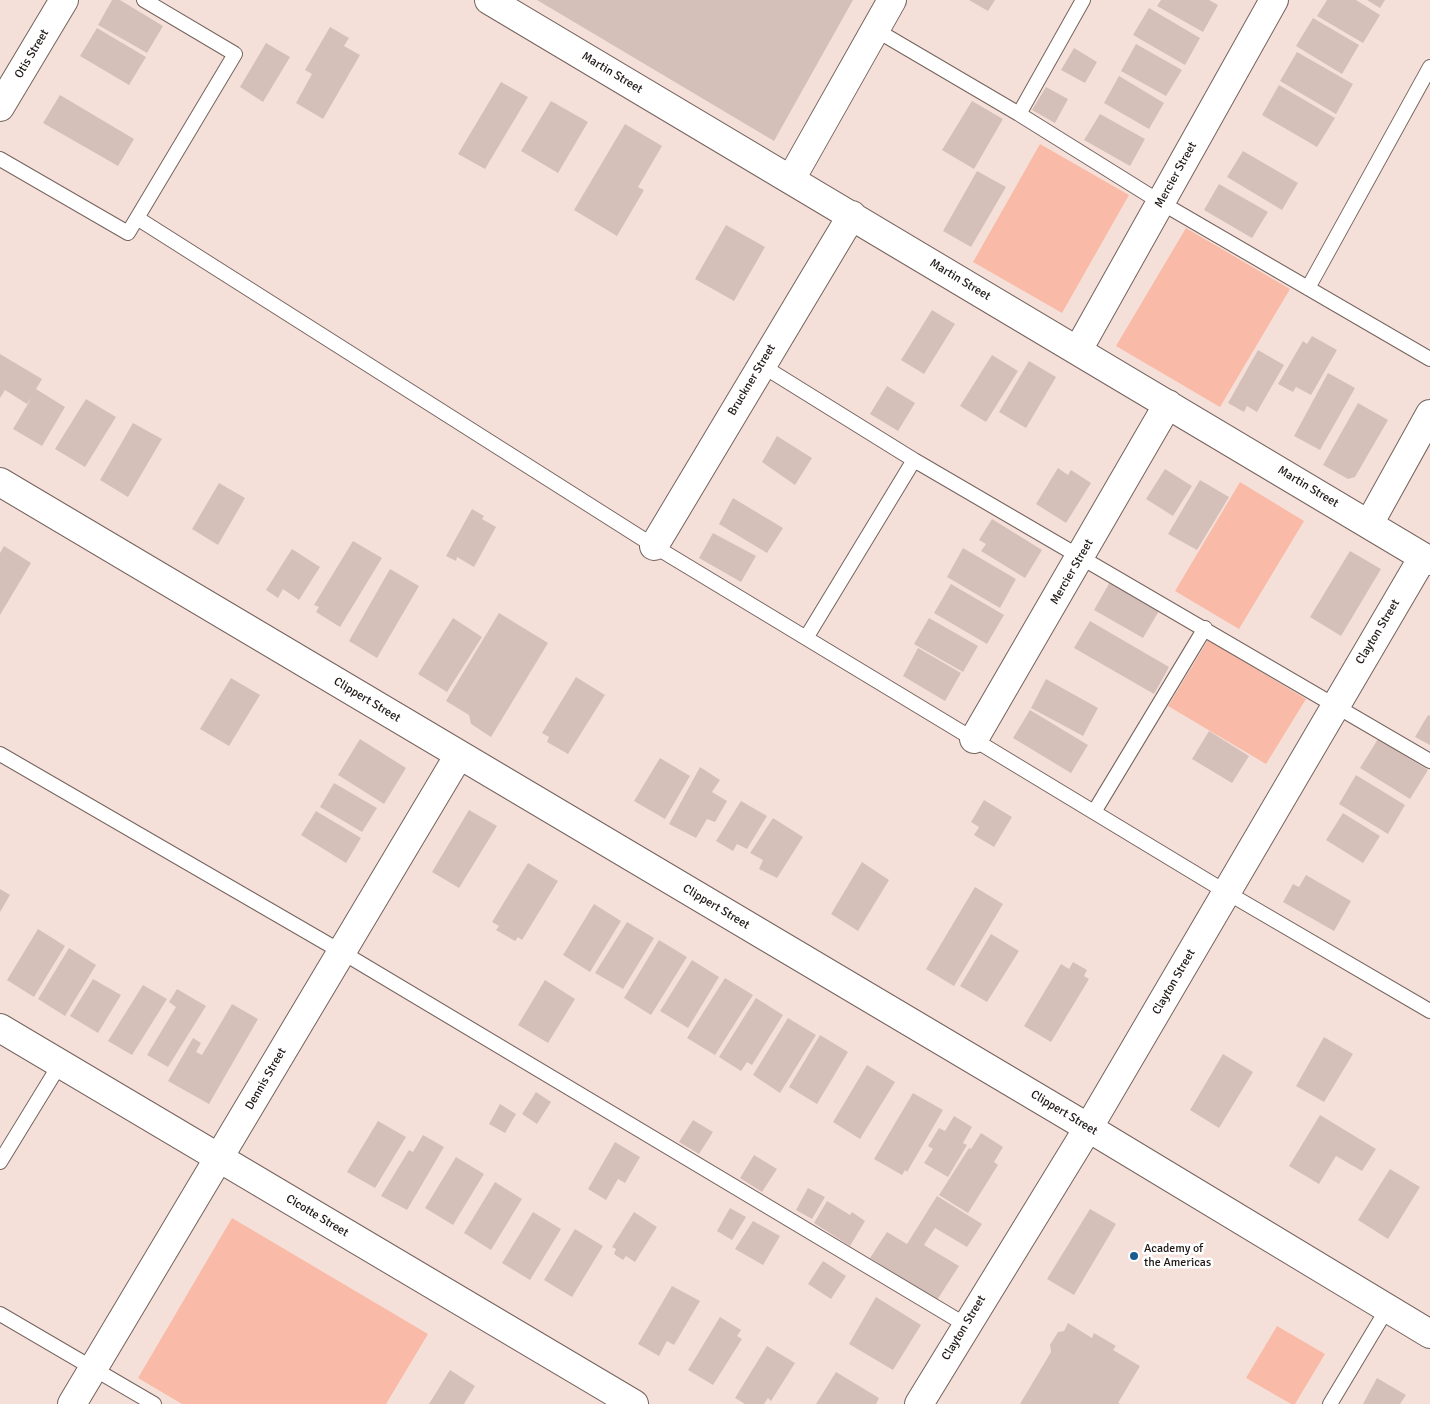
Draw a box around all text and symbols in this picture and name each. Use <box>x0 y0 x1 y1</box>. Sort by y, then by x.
street label: Otis Street <box>12 27 52 81</box>
street label: Martin Street <box>579 49 645 97</box>
street label: Mercier Street <box>1152 139 1200 211</box>
street label: Martin Street <box>927 256 993 304</box>
street label: Bruckner Street <box>725 342 779 418</box>
street label: Martin Street <box>1275 463 1341 511</box>
street label: Mercier Street <box>1047 537 1097 607</box>
street label: Clayton Street <box>1353 597 1403 667</box>
street label: Clippert Street <box>331 674 403 726</box>
street label: Clippert Street <box>680 881 752 933</box>
street label: Clayton Street <box>1149 947 1199 1017</box>
street label: Dennis Street <box>242 1045 290 1113</box>
street label: Clippert Street <box>1028 1087 1100 1139</box>
street label: Cicotte Street <box>283 1192 351 1240</box>
place label: Academy of the Americas <box>1144 1242 1211 1270</box>
marker: Academy of the Americas <box>1128 1250 1140 1262</box>
street label: Clayton Street <box>939 1293 989 1363</box>

